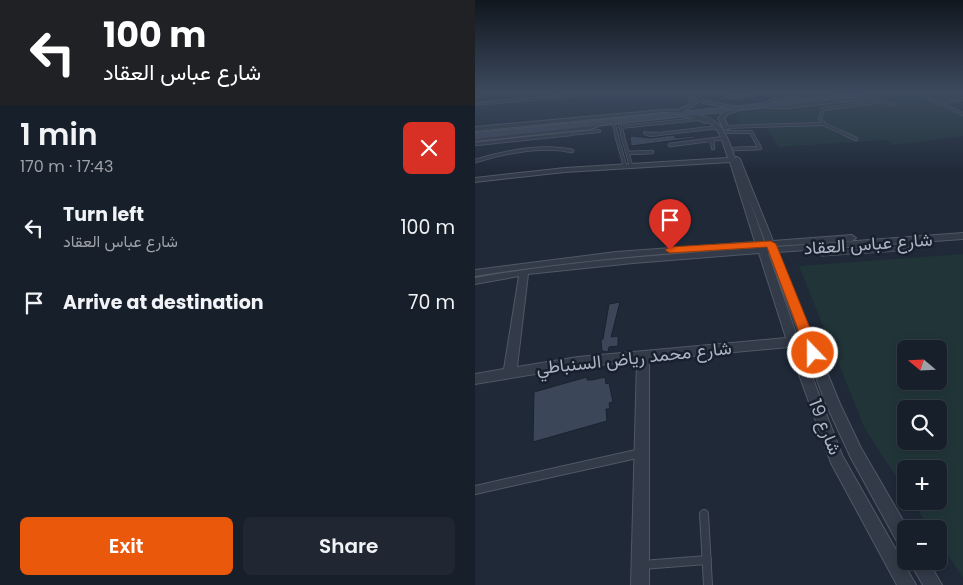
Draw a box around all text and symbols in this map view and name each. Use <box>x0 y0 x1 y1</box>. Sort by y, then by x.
text: 100 m <box>103 10 206 59</box>
icon: left <box>20 20 85 85</box>
text: شارع عباس العقاد <box>103 57 261 88</box>
text: 1 min <box>20 113 98 156</box>
button: close <box>403 122 455 174</box>
text: 170 m · 17:43 <box>20 155 113 178</box>
pin <box>649 199 691 250</box>
text: Turn left <box>63 201 144 228</box>
icon: arrive <box>656 206 684 234</box>
icon: left <box>20 214 48 242</box>
text: 100 m <box>400 214 455 241</box>
street label: شارع عباس العقاد <box>803 227 933 260</box>
text: شارع عباس العقاد <box>63 230 178 253</box>
icon: arrive <box>20 289 48 317</box>
text: Arrive at destination <box>63 289 264 316</box>
text: 70 m <box>408 289 455 316</box>
position arrow <box>786 326 838 378</box>
street label: شارع محمد رياض السنباطي <box>535 335 733 383</box>
north arrow <box>897 340 947 390</box>
map controls <box>897 340 947 570</box>
street label: شارع 19 <box>803 395 848 458</box>
button: search <box>897 400 947 450</box>
button: + <box>897 460 947 510</box>
button: Exit <box>20 517 233 575</box>
button: Share <box>243 517 455 575</box>
button: − <box>897 520 947 570</box>

